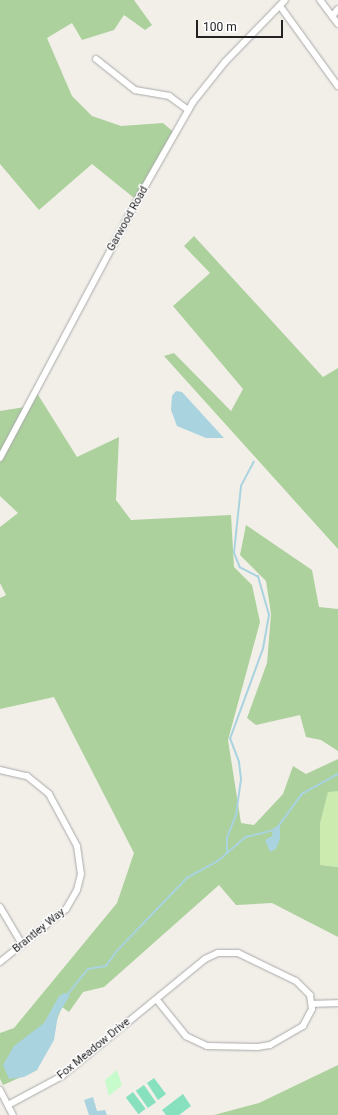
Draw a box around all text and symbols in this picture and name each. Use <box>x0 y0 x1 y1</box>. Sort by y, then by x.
scale bar <box>198 12 285 38</box>
text: 100 m <box>203 20 237 34</box>
street label: Garwood Road <box>105 184 151 254</box>
street label: Brantley Way <box>10 906 68 956</box>
street label: Fox Meadow Drive <box>55 1016 133 1082</box>

